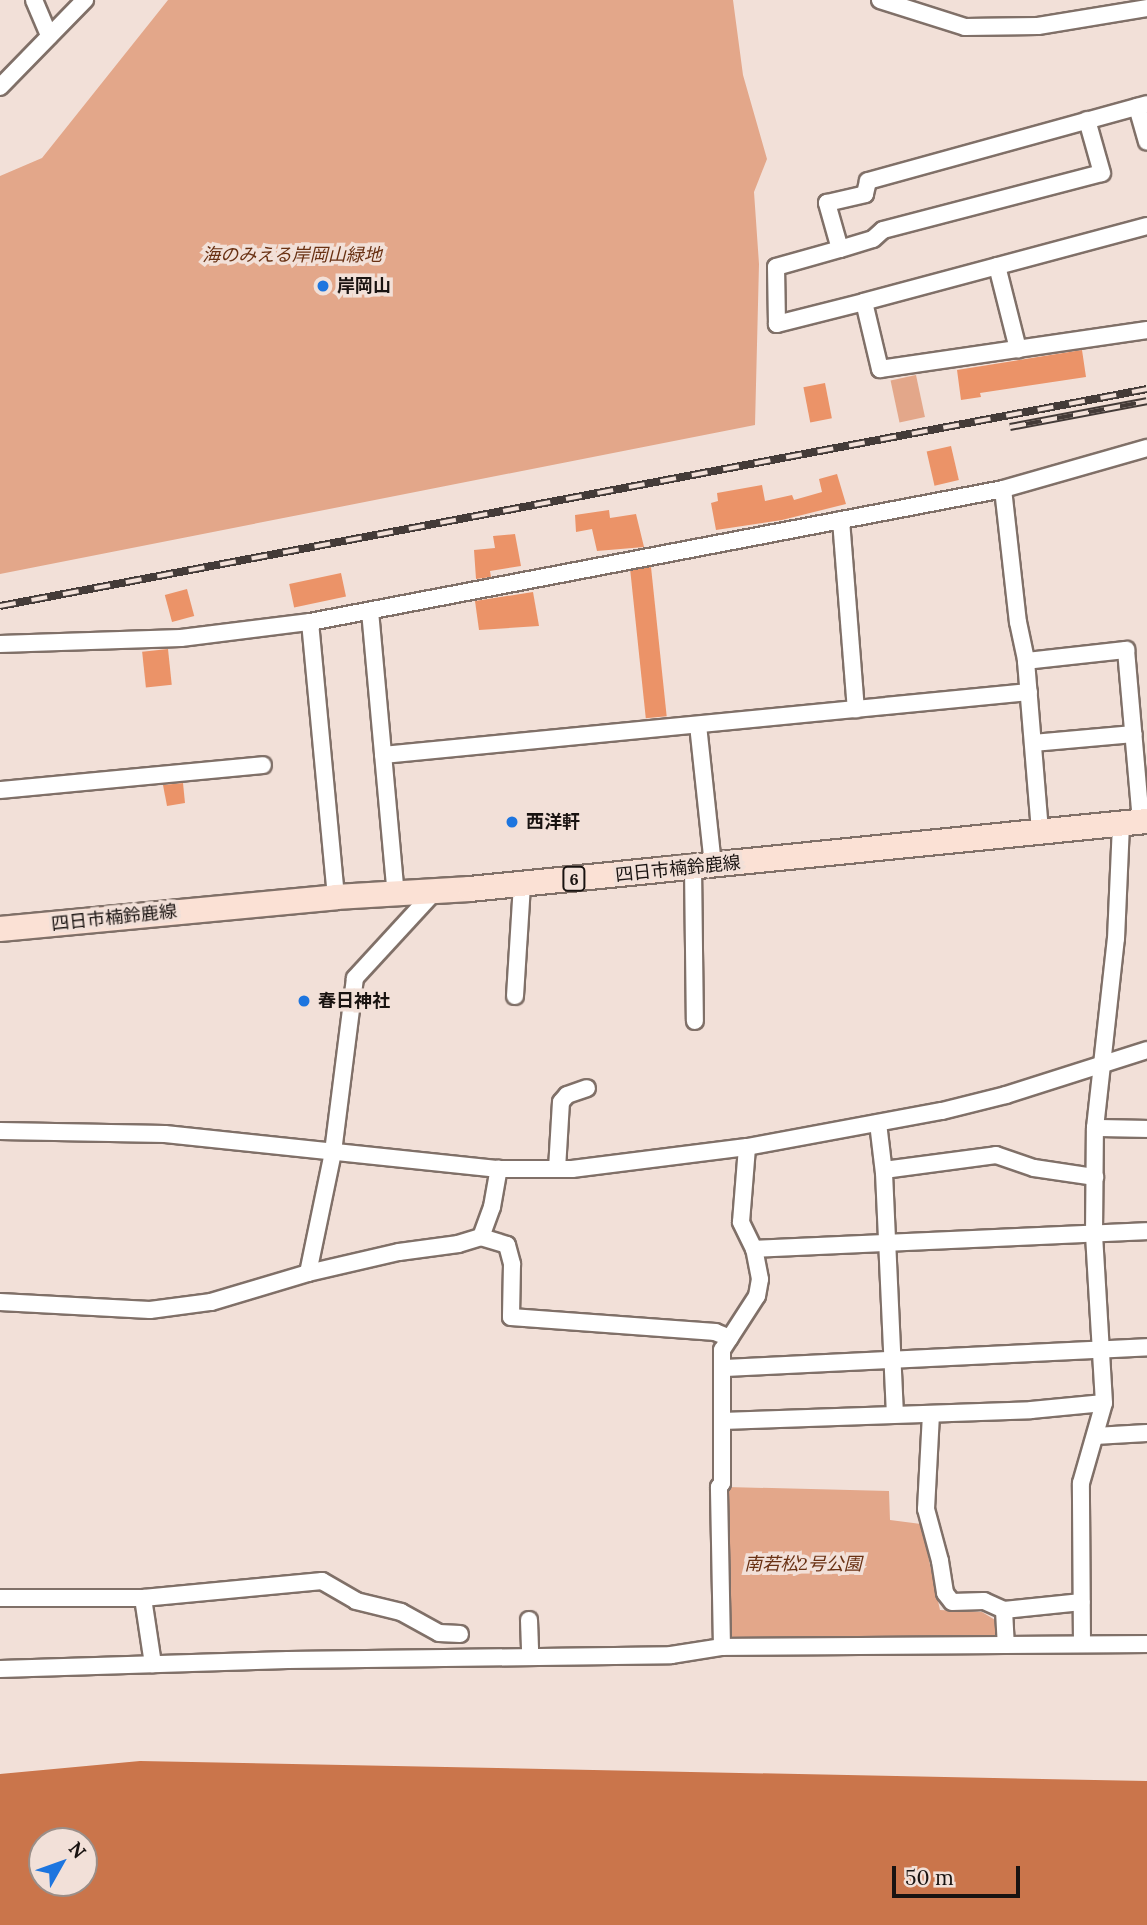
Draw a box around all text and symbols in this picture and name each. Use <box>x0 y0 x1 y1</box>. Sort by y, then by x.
park label: 海のみえる岸岡山緑地 <box>202 244 382 266</box>
place label: 岸岡山 <box>337 275 391 297</box>
marker: 岸岡山 <box>315 278 331 294</box>
place label: 西洋軒 <box>526 811 580 833</box>
marker: 西洋軒 <box>504 814 520 830</box>
street label: 四日市楠鈴鹿線 <box>614 852 742 886</box>
road number: 6 <box>562 866 586 892</box>
street label: 四日市楠鈴鹿線 <box>50 901 178 935</box>
place label: 春日神社 <box>318 990 390 1012</box>
marker: 春日神社 <box>296 993 312 1009</box>
park label: 南若松2号公園 <box>744 1553 862 1575</box>
north arrow <box>28 1827 98 1897</box>
text: N <box>64 1836 91 1863</box>
scale bar <box>895 1852 1023 1896</box>
text: 50 m <box>905 1864 954 1891</box>

